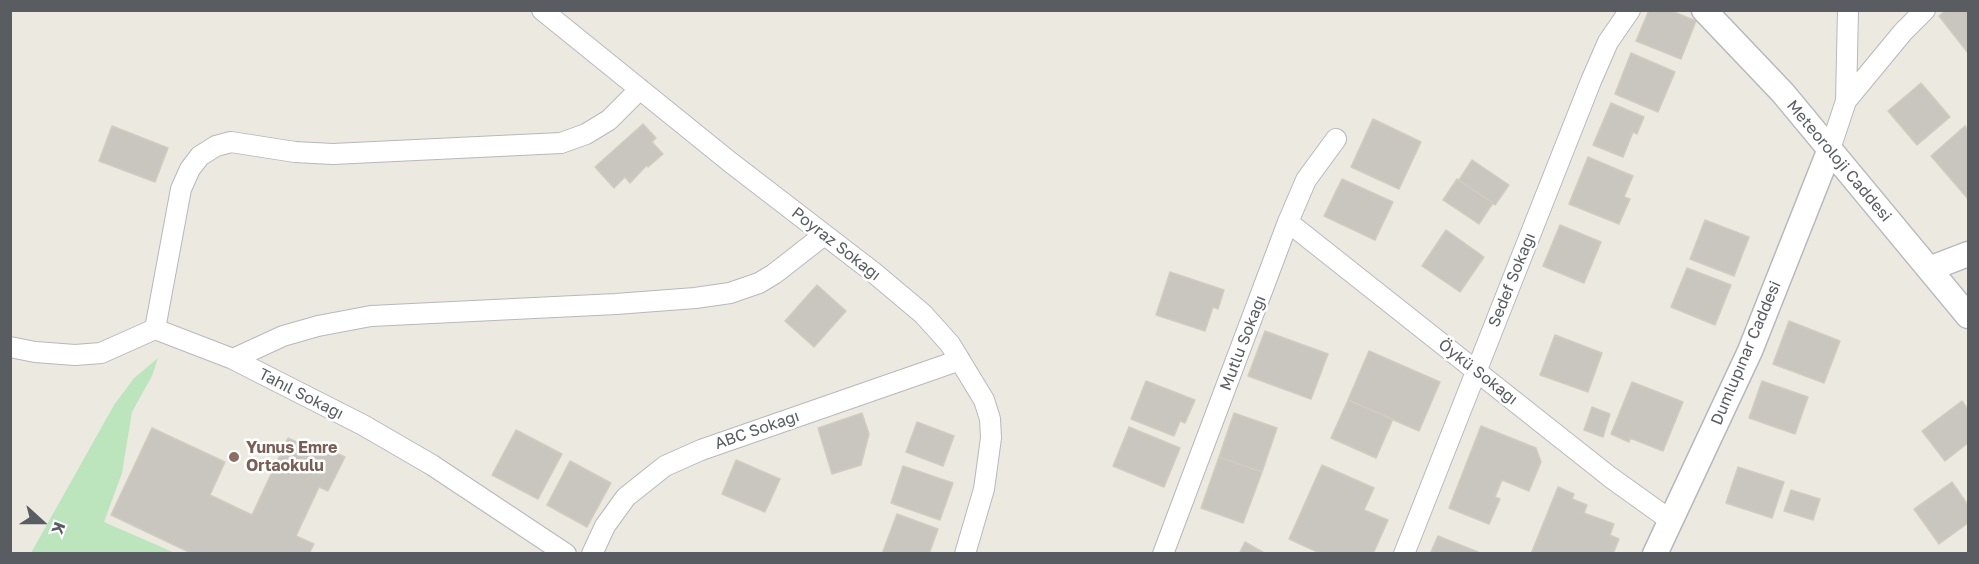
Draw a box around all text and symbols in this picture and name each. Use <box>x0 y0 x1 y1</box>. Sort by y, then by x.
street label: Meteoroloji Caddesi <box>1783 96 1895 226</box>
street label: Poyraz Sokağı <box>788 203 884 285</box>
street label: Sedef Sokağı <box>1484 230 1540 330</box>
street label: Dumlupınar Caddesi <box>1707 278 1785 428</box>
street label: Mutlu Sokağı <box>1216 293 1270 393</box>
street label: Öykü Sokağı <box>1434 335 1522 409</box>
street label: Tahıl Sokağı <box>255 364 347 424</box>
street label: ABC Sokağı <box>712 407 802 453</box>
place label: Yunus Emre Ortaokulu <box>246 438 338 476</box>
marker: Yunus Emre Ortaokulu <box>227 450 241 464</box>
north arrow <box>12 492 72 552</box>
text: K <box>47 519 70 537</box>

